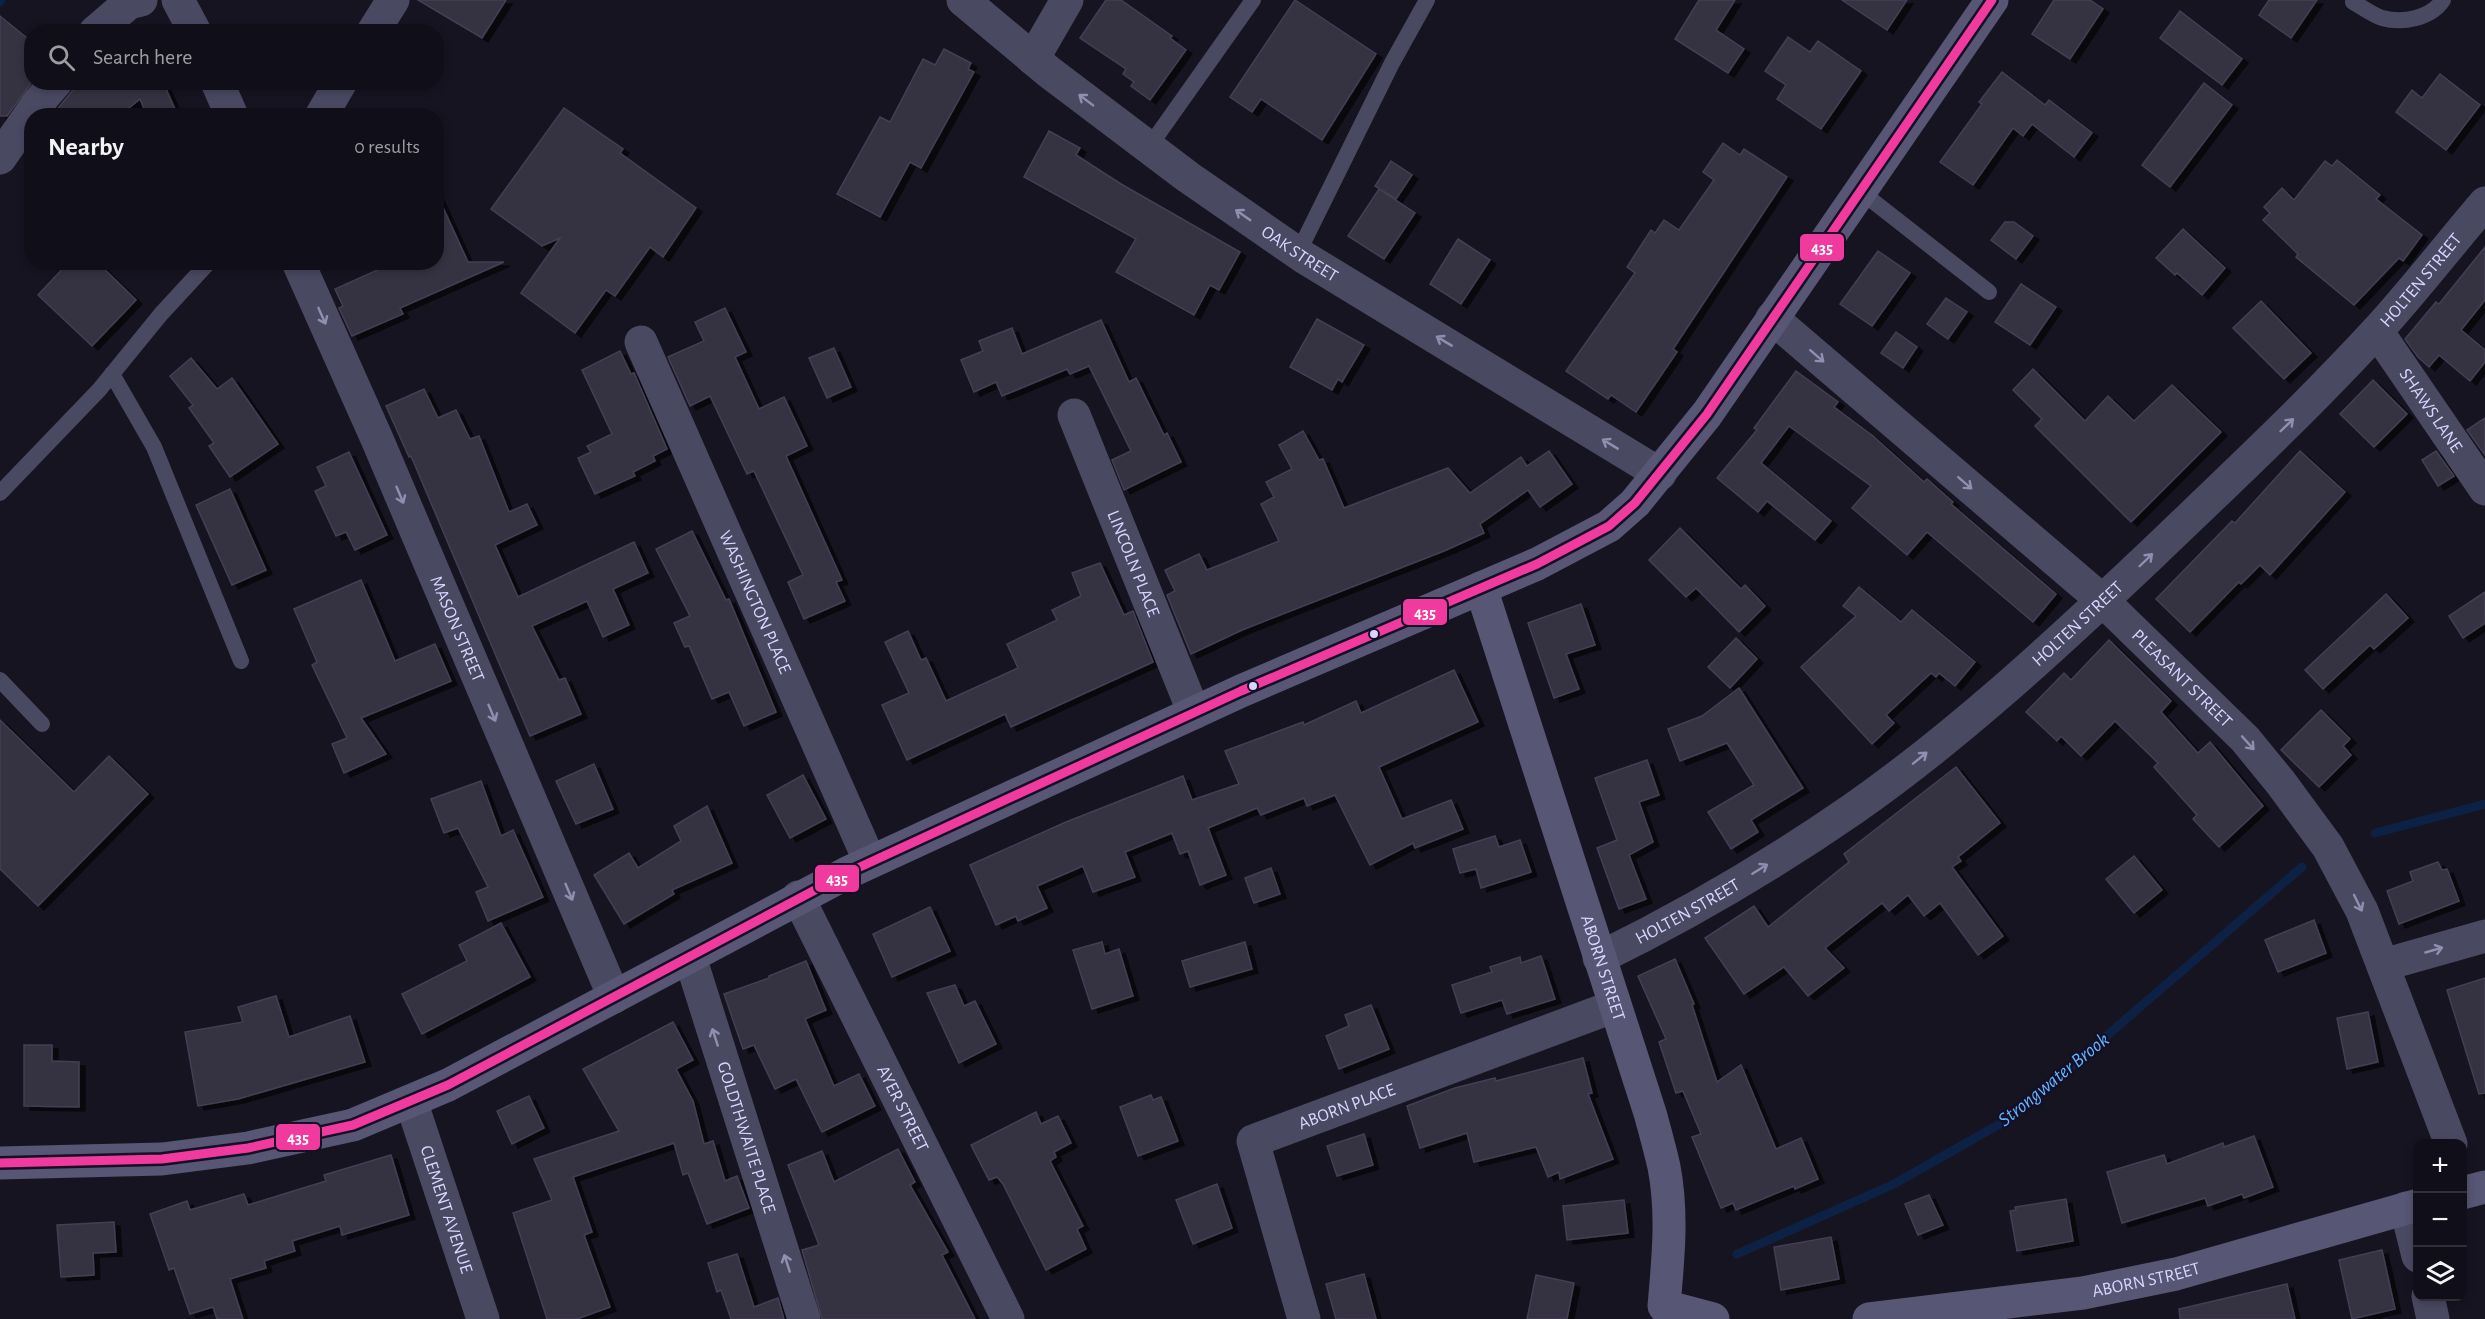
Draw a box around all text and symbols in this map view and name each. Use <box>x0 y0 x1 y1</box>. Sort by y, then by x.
search box <box>24 24 444 90</box>
icon: search <box>45 41 78 74</box>
text: Search here <box>93 46 192 68</box>
one-way arrow <box>1078 94 1094 107</box>
text: Nearby <box>48 134 124 160</box>
text: 0 results <box>354 137 420 157</box>
one-way arrow <box>1236 209 1252 221</box>
street label: OAK STREET <box>1258 223 1341 286</box>
street label: HOLTEN STREET <box>2377 230 2466 331</box>
line badge: 435 <box>1799 233 1845 262</box>
text: 435 <box>1811 240 1833 256</box>
one-way arrow <box>317 306 328 325</box>
one-way arrow <box>1436 335 1453 347</box>
one-way arrow <box>1809 349 1824 363</box>
street label: SHAWS LANE <box>2396 366 2465 456</box>
one-way arrow <box>2279 418 2294 432</box>
one-way arrow <box>1602 437 1619 449</box>
one-way arrow <box>1957 476 1972 490</box>
one-way arrow <box>395 485 406 503</box>
street label: LINCOLN PLACE <box>1103 508 1162 620</box>
street label: WASHINGTON PLACE <box>715 528 794 677</box>
one-way arrow <box>2138 553 2153 567</box>
street label: MASON STREET <box>426 574 487 685</box>
street label: HOLTEN STREET <box>2029 578 2127 670</box>
line badge: 435 <box>1402 598 1448 626</box>
text: 435 <box>1414 605 1436 621</box>
street label: PLEASANT STREET <box>2128 626 2235 731</box>
unlabelled marker <box>1368 628 1380 640</box>
unlabelled marker <box>1247 680 1259 692</box>
one-way arrow <box>487 703 498 722</box>
one-way arrow <box>2240 734 2254 750</box>
one-way arrow <box>1912 751 1928 764</box>
one-way arrow <box>1751 862 1768 874</box>
line badge: 435 <box>814 864 860 893</box>
text: 435 <box>826 871 848 887</box>
street label: HOLTEN STREET <box>1633 876 1743 948</box>
one-way arrow <box>564 883 575 901</box>
one-way arrow <box>2352 893 2364 911</box>
street label: ABORN STREET <box>1577 913 1628 1023</box>
one-way arrow <box>2424 944 2443 955</box>
one-way arrow <box>709 1028 720 1047</box>
water label: Strongwater Brook <box>1994 1029 2113 1130</box>
street label: GOLDTHWAITE PLACE <box>714 1060 778 1216</box>
street label: AYER STREET <box>873 1063 931 1155</box>
street label: ABORN PLACE <box>1296 1081 1398 1133</box>
line badge: 435 <box>275 1123 321 1151</box>
text: 435 <box>287 1130 309 1146</box>
map controls <box>2413 1139 2467 1301</box>
button: + <box>2413 1139 2467 1193</box>
street label: CLEMENT AVENUE <box>416 1143 475 1276</box>
button: − <box>2413 1193 2467 1247</box>
button: layers <box>2413 1247 2467 1301</box>
one-way arrow <box>781 1254 792 1273</box>
street label: ABORN STREET <box>2091 1260 2202 1301</box>

